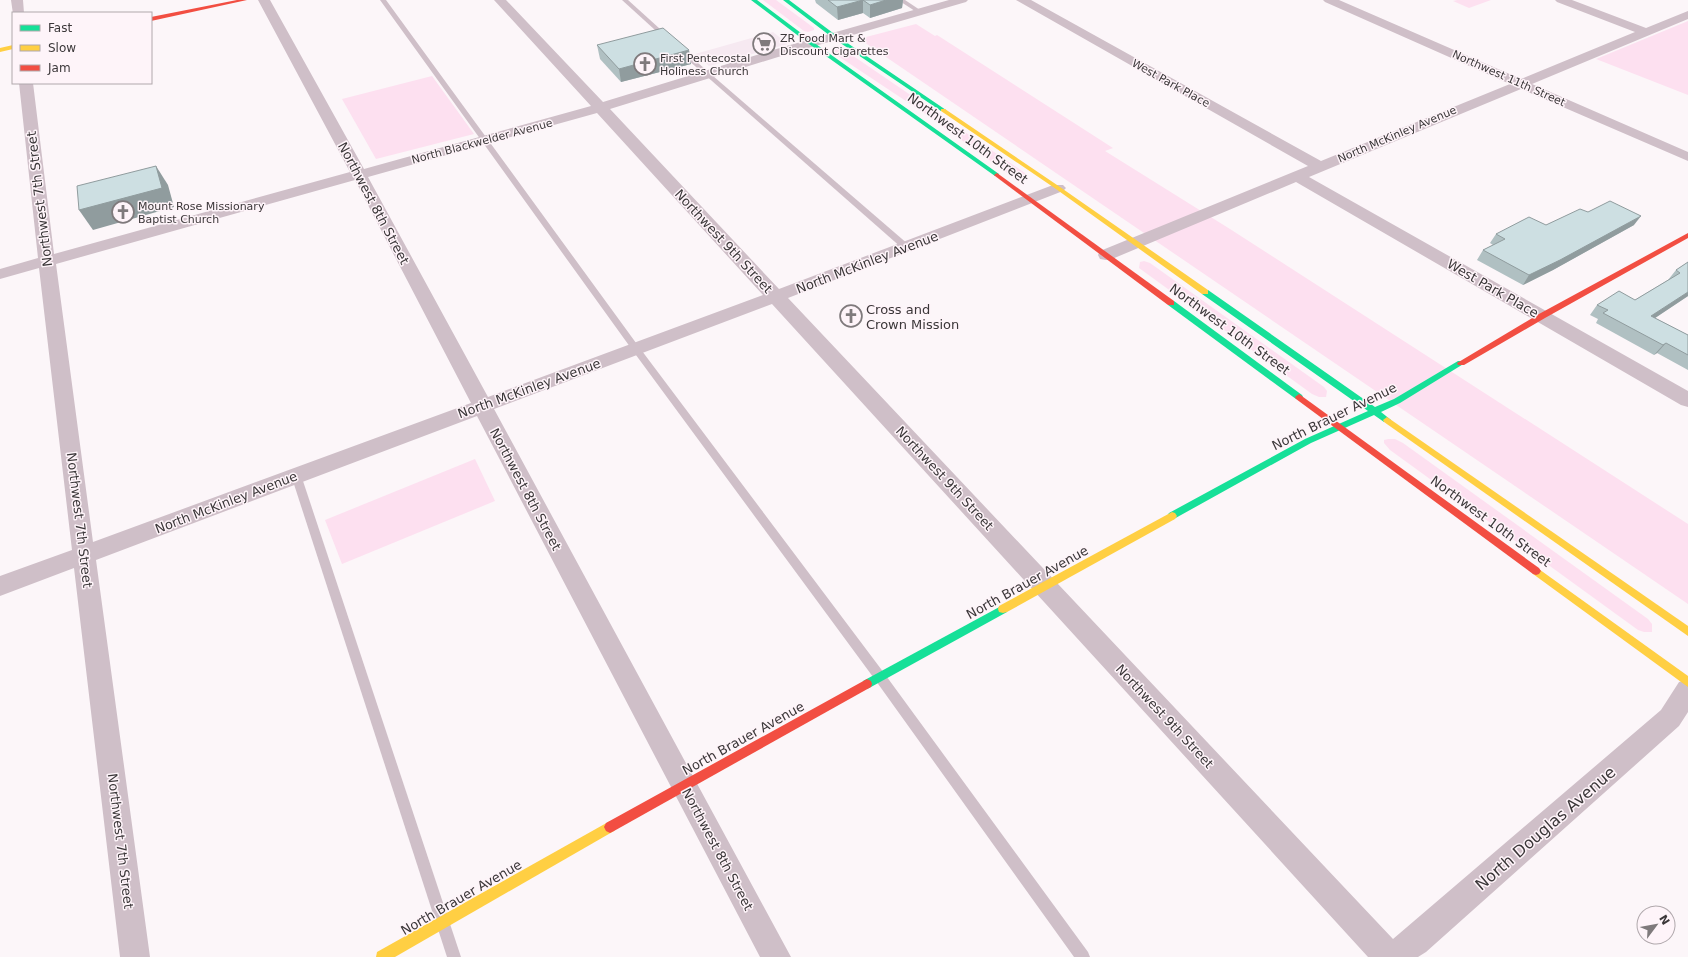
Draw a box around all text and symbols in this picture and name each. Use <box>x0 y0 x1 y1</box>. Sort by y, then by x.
legend <box>12 12 152 84</box>
text: Fast <box>48 21 72 35</box>
supermarket icon: ZR Food Mart & Discount Cigarettes <box>751 31 777 57</box>
place label: ZR Food Mart & Discount Cigarettes <box>780 32 889 58</box>
text: Slow <box>48 41 76 55</box>
street label: Northwest 11th Street <box>1450 48 1568 110</box>
church icon: First Pentecostal Holiness Church <box>632 51 658 77</box>
place label: First Pentecostal Holiness Church <box>660 52 750 78</box>
street label: West Park Place <box>1130 57 1212 110</box>
text: Jam <box>47 61 71 75</box>
street label: Northwest 10th Street <box>905 90 1031 187</box>
street label: North McKinley Avenue <box>1336 103 1459 165</box>
street label: North Blackwelder Avenue <box>410 116 554 167</box>
street label: Northwest 7th Street <box>24 130 55 267</box>
street label: Northwest 8th Street <box>335 140 412 267</box>
street label: Northwest 9th Street <box>672 186 776 296</box>
church icon: Mount Rose Missionary Baptist Church <box>110 199 136 225</box>
place label: Mount Rose Missionary Baptist Church <box>138 200 265 226</box>
street label: North McKinley Avenue <box>794 228 940 297</box>
street label: West Park Place <box>1444 256 1541 321</box>
street label: Northwest 10th Street <box>1167 281 1293 378</box>
place label: Cross and Crown Mission <box>866 302 959 332</box>
church icon: Cross and Crown Mission <box>838 303 864 329</box>
street label: North McKinley Avenue <box>456 356 603 421</box>
street label: North Brauer Avenue <box>1269 380 1399 453</box>
street label: Northwest 9th Street <box>893 423 997 533</box>
street label: Northwest 8th Street <box>487 426 564 553</box>
street label: Northwest 7th Street <box>64 452 95 589</box>
street label: North McKinley Avenue <box>153 468 299 537</box>
street label: Northwest 10th Street <box>1428 473 1554 570</box>
street label: North Brauer Avenue <box>964 543 1091 622</box>
street label: Northwest 9th Street <box>1113 661 1217 771</box>
street label: North Brauer Avenue <box>680 699 807 778</box>
street label: North Douglas Avenue <box>1471 762 1619 894</box>
street label: Northwest 7th Street <box>105 773 136 910</box>
street label: Northwest 8th Street <box>679 786 756 913</box>
street label: North Brauer Avenue <box>398 857 524 938</box>
north arrow <box>1636 905 1676 945</box>
text: N <box>1656 913 1672 927</box>

